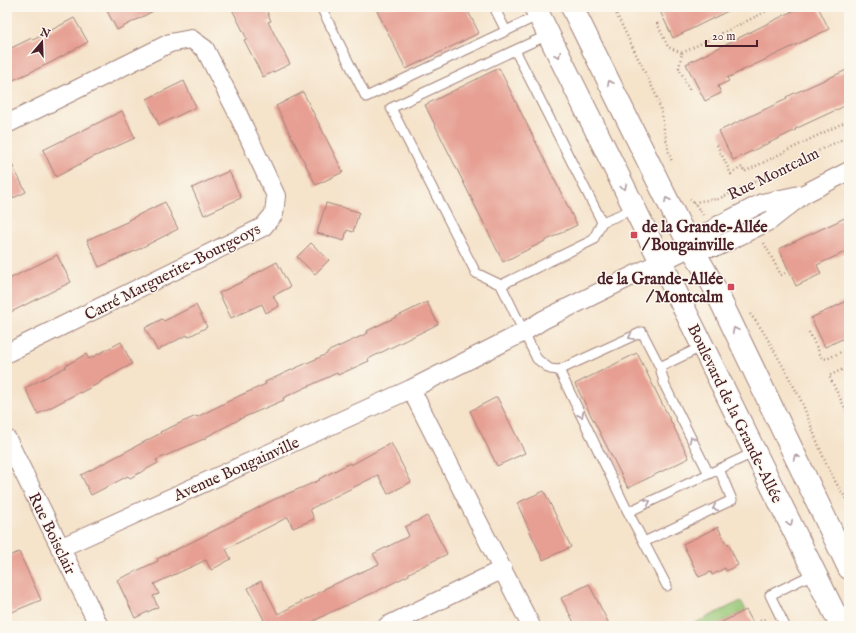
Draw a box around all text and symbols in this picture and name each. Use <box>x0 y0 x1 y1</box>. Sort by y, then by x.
north arrow <box>22 22 62 62</box>
scale bar <box>706 22 757 48</box>
text: N <box>37 25 52 42</box>
text: 20 m <box>712 29 735 44</box>
one-way arrow <box>553 50 561 58</box>
one-way arrow <box>607 80 615 88</box>
street label: Rue Montcalm <box>725 144 823 206</box>
one-way arrow <box>619 183 626 190</box>
one-way arrow <box>664 197 672 204</box>
place label: de la Grande-Allée / Bougainville <box>641 218 768 256</box>
street label: Carré Marguerite-Bourgeoys <box>82 219 265 326</box>
marker: de la Grande-Allée / Bougainville <box>629 230 639 240</box>
place label: de la Grande-Allée / Montcalm <box>597 270 724 308</box>
marker: de la Grande-Allée / Montcalm <box>726 282 736 292</box>
street label: Boulevard de la Grande-Allée <box>682 321 786 507</box>
one-way arrow <box>732 327 740 334</box>
one-way arrow <box>628 332 635 340</box>
one-way arrow <box>576 411 584 419</box>
street label: Avenue Bougainville <box>170 433 303 507</box>
one-way arrow <box>689 435 697 443</box>
one-way arrow <box>793 454 801 462</box>
street label: Rue Boisclair <box>23 490 80 578</box>
one-way arrow <box>644 499 652 507</box>
one-way arrow <box>712 503 719 511</box>
one-way arrow <box>785 519 793 526</box>

